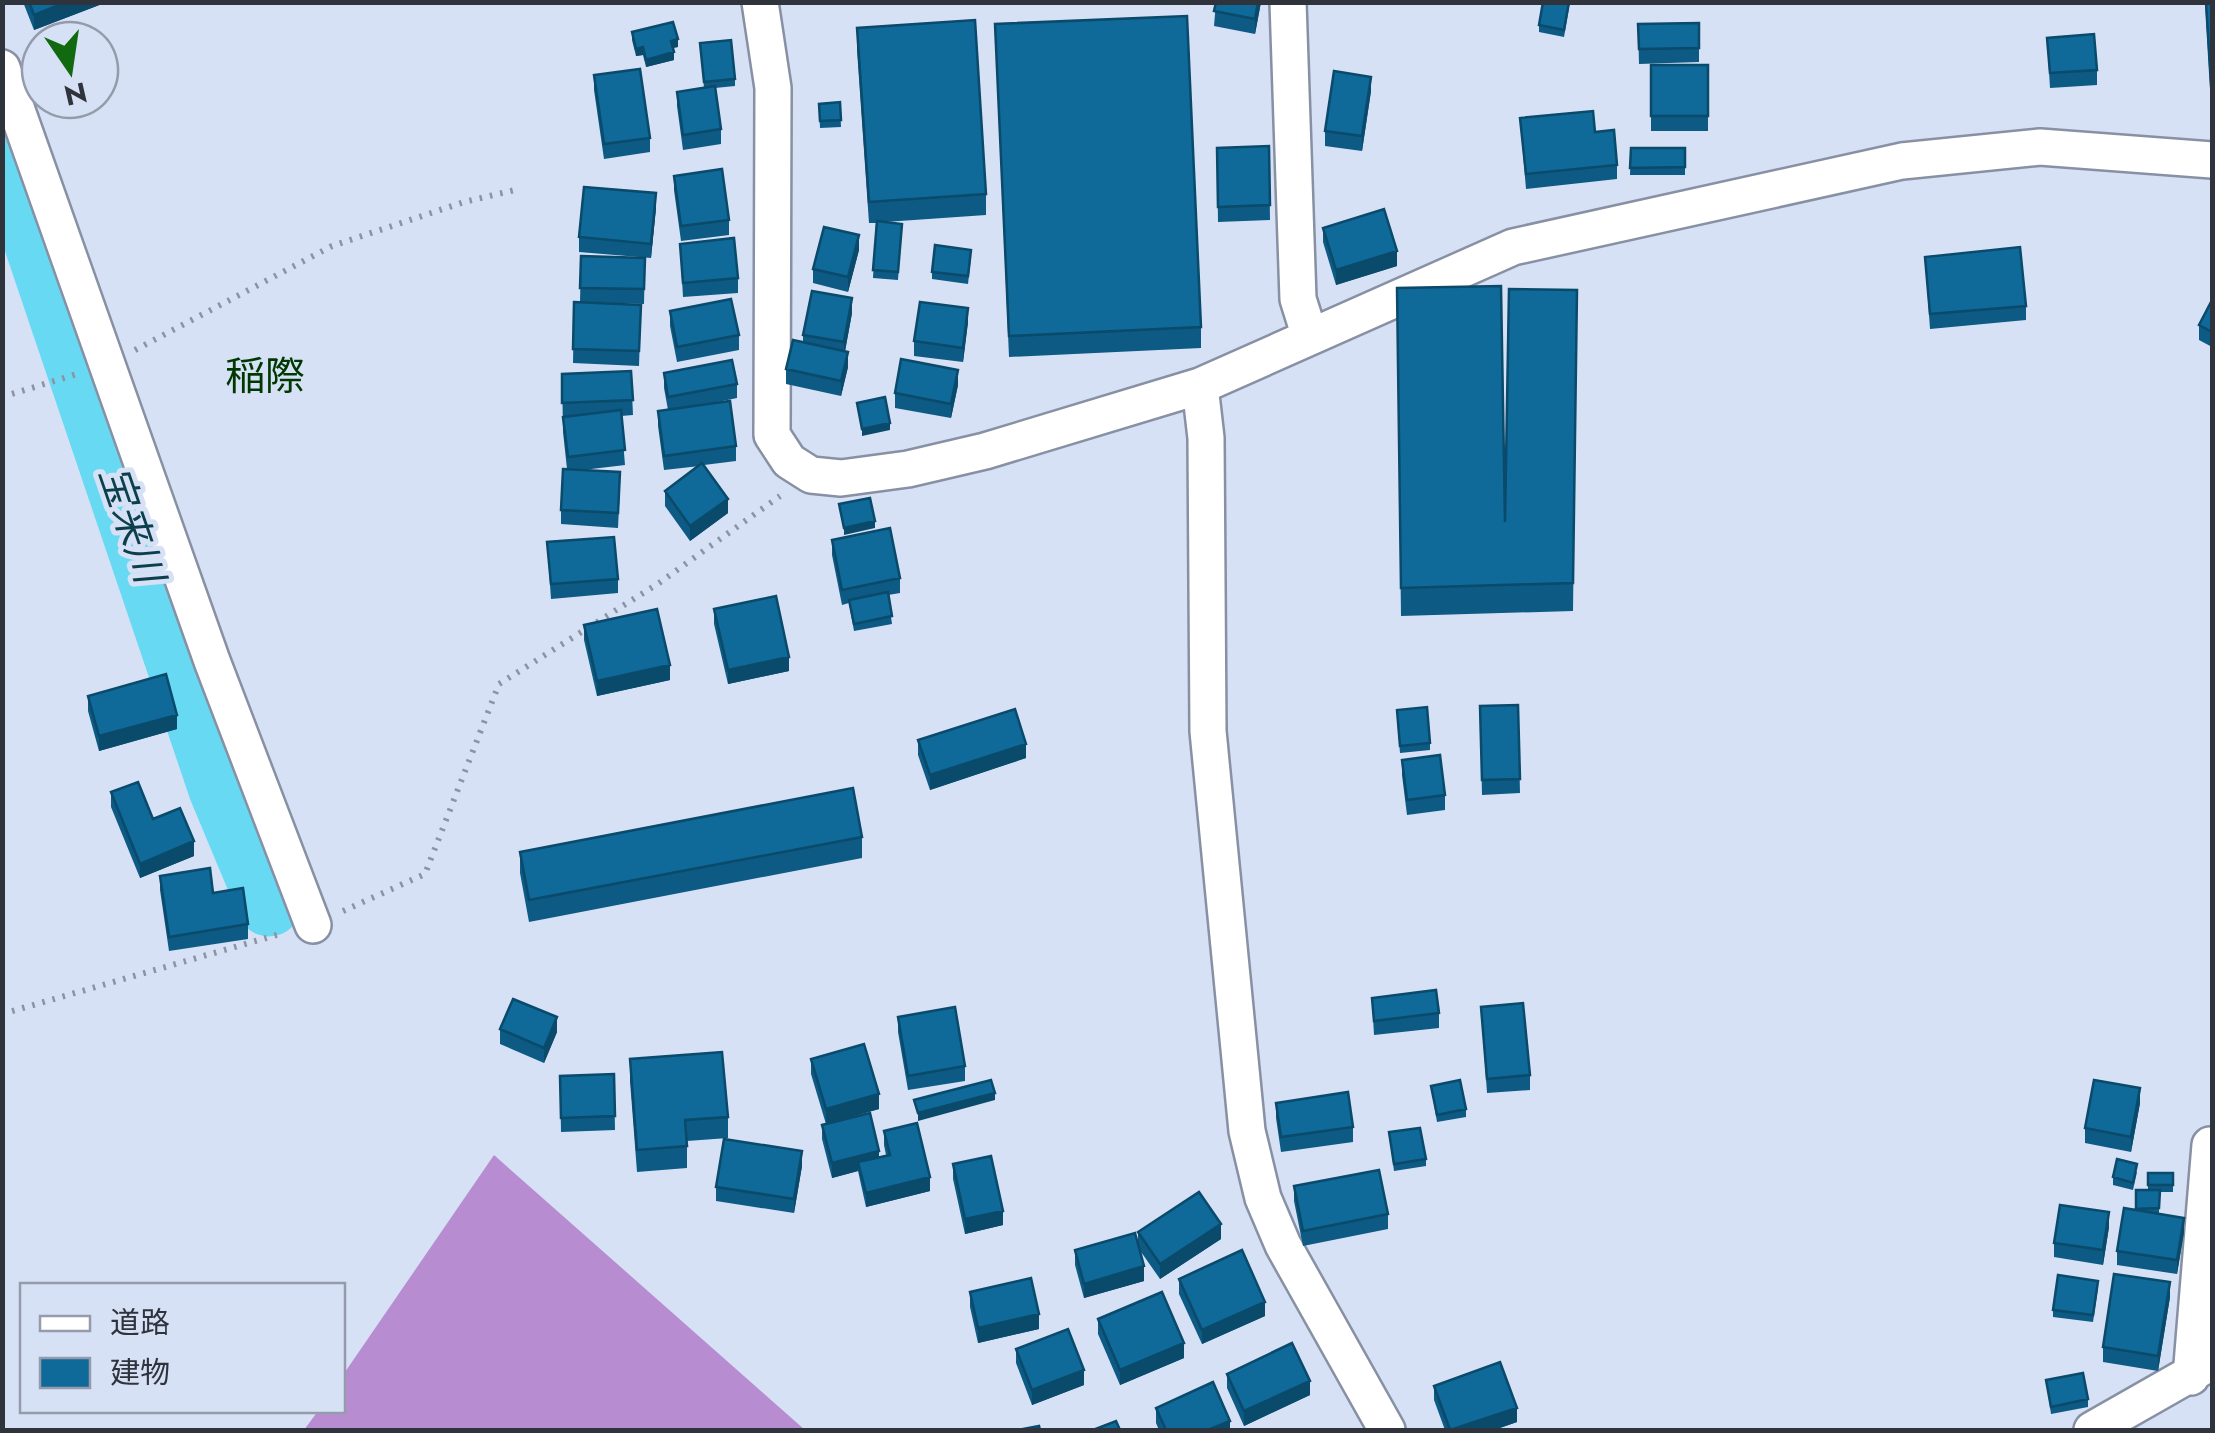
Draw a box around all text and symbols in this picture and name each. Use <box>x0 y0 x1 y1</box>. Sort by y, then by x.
north arrow <box>20 20 120 120</box>
text: N <box>60 71 91 116</box>
district label: 稲際 <box>225 347 305 405</box>
water label: 宝来川 <box>85 458 180 594</box>
legend <box>20 1283 345 1413</box>
text: 道路 <box>110 1301 170 1344</box>
text: 建物 <box>110 1351 170 1394</box>

